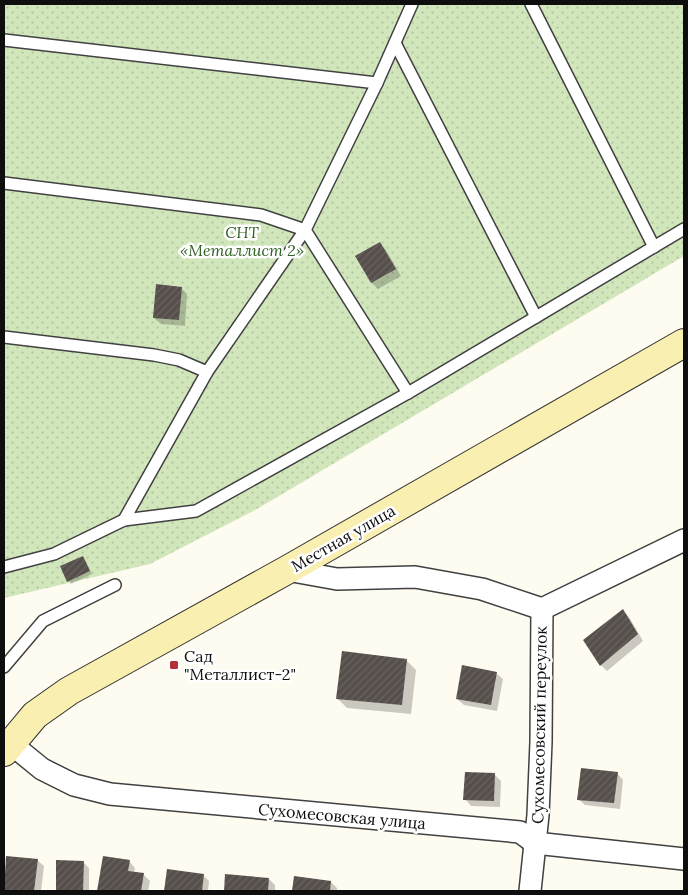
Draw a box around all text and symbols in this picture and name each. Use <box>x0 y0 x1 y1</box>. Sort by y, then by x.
park label: СНТ «Металлист 2» <box>180 222 304 260</box>
street label: Местная улица <box>287 500 399 576</box>
street label: Сухомесовский переулок <box>527 625 551 824</box>
place label: Сад "Металлист-2" <box>184 646 296 684</box>
marker: Сад "Металлист-2" <box>168 659 180 671</box>
street label: Сухомесовская улица <box>257 799 427 833</box>

